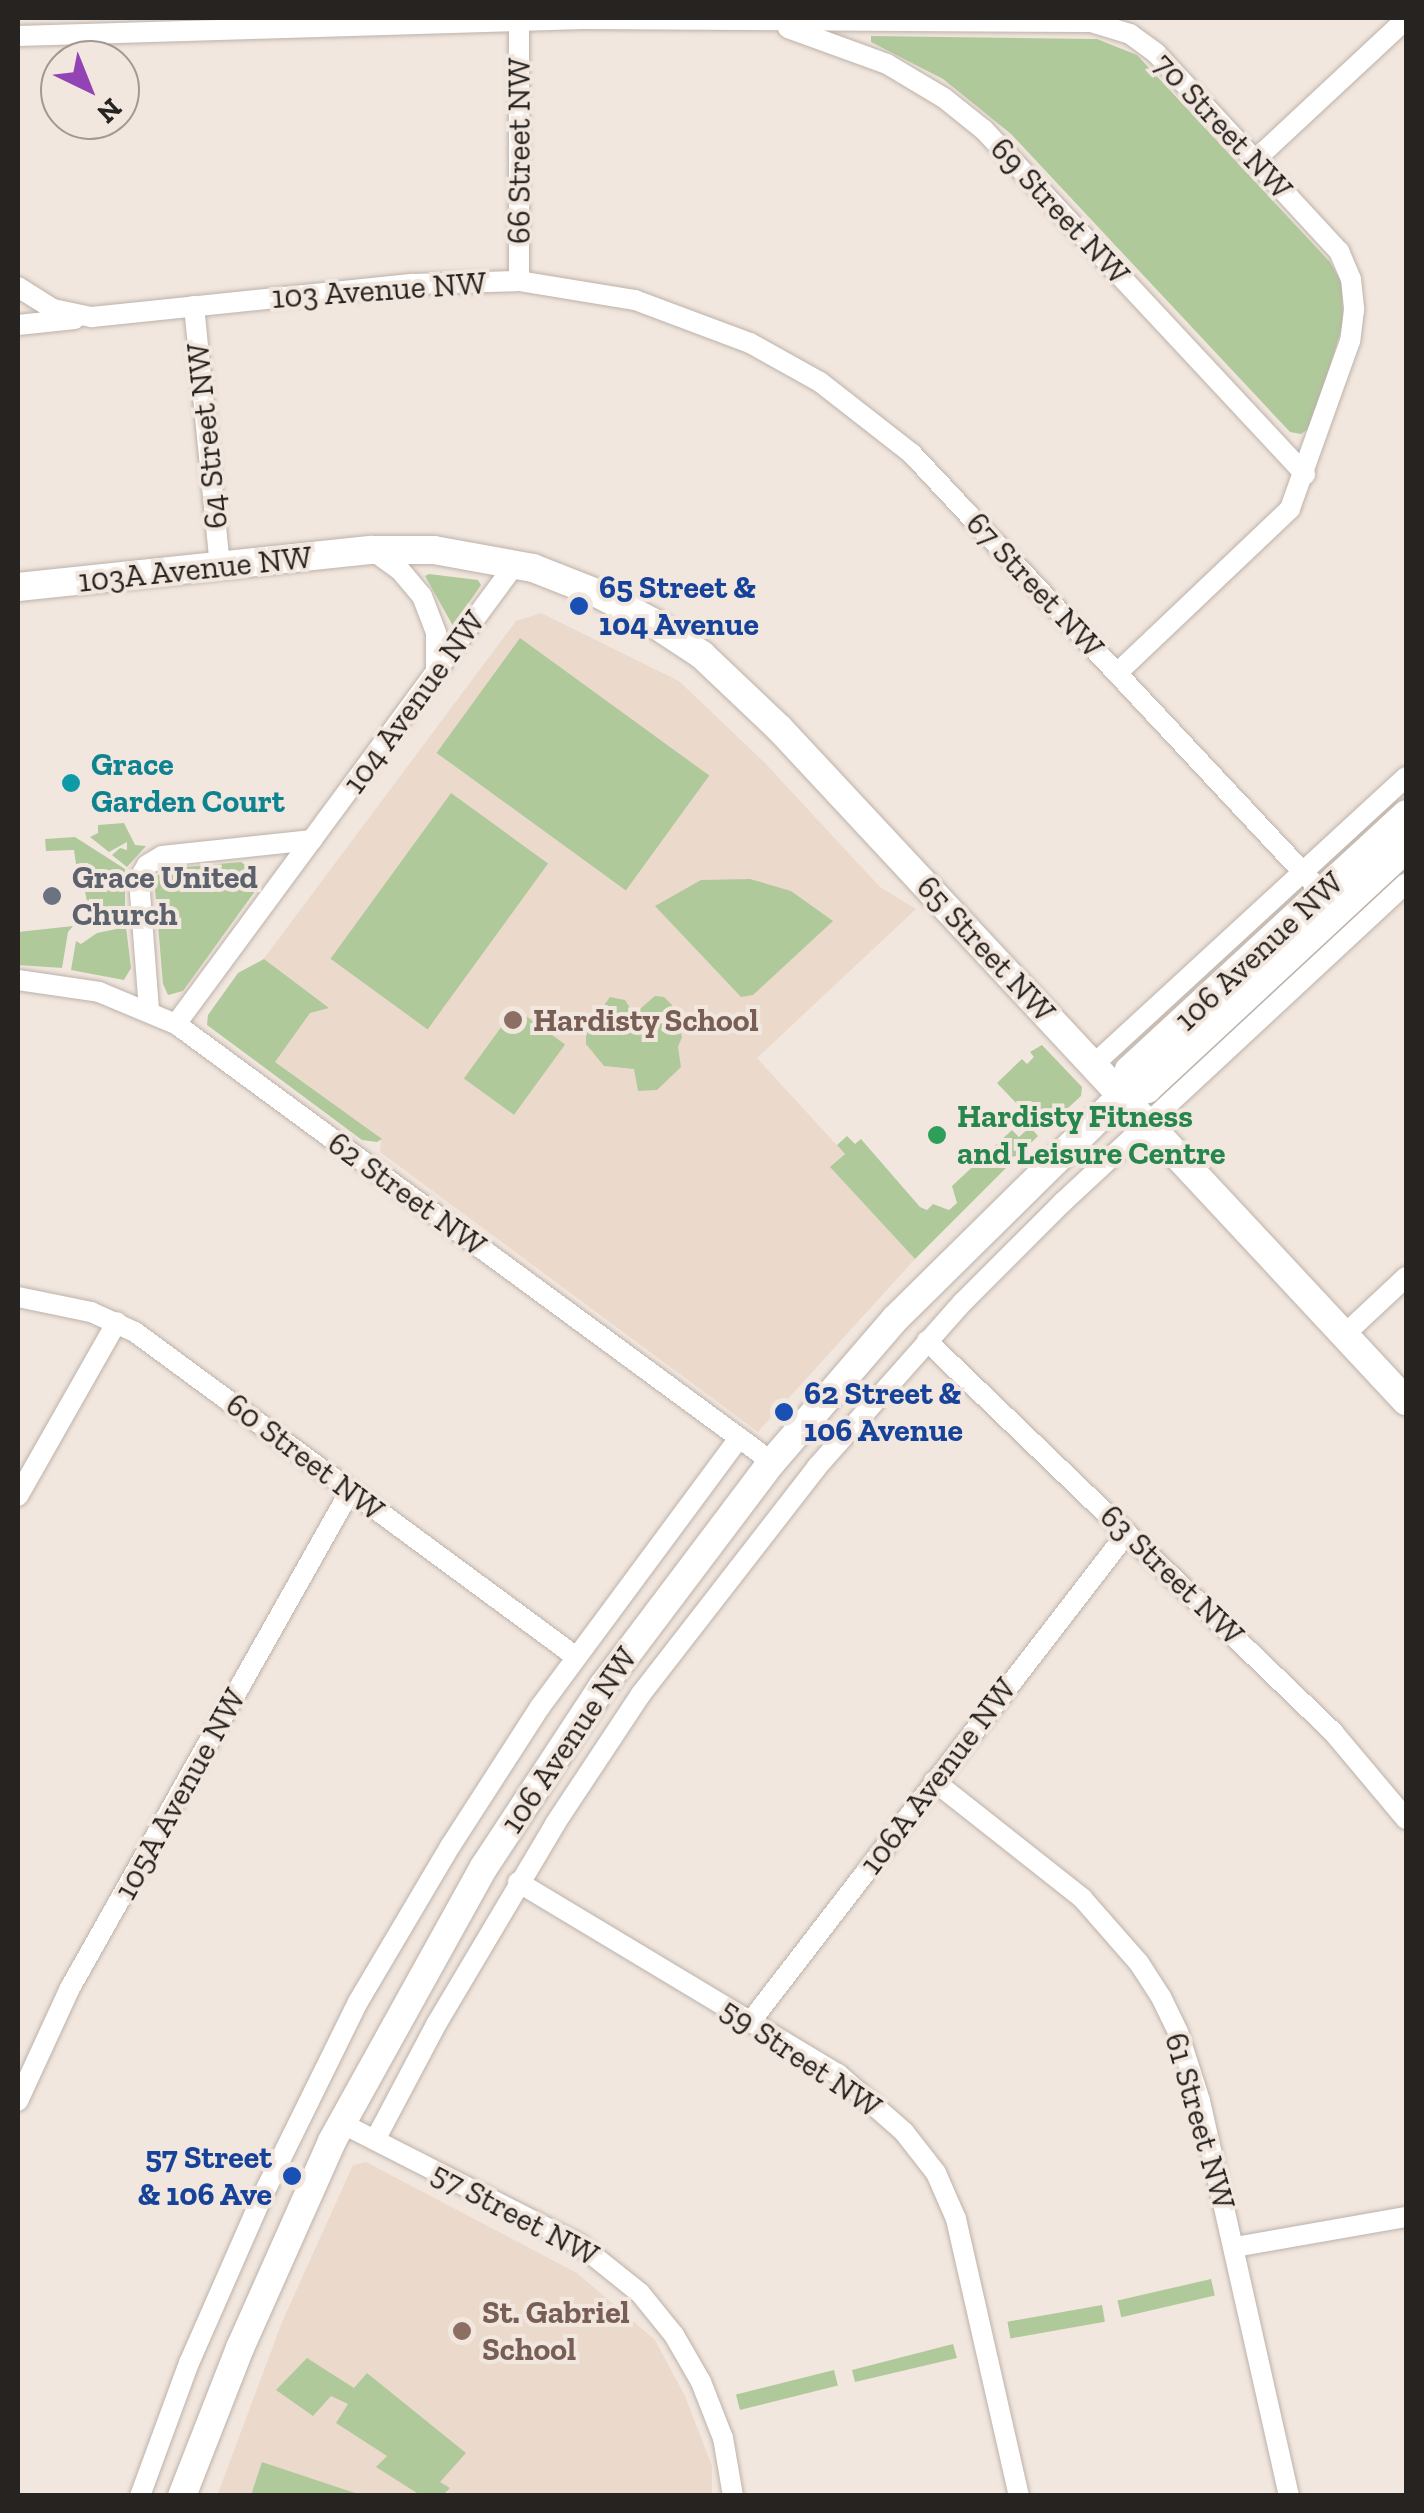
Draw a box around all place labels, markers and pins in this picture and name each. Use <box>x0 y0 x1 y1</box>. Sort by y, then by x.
place label: 65 Street & 104 Avenue <box>599 569 760 644</box>
marker: 65 Street & 104 Avenue <box>568 595 590 617</box>
place label: Grace Garden Court <box>91 746 285 821</box>
marker: Grace Garden Court <box>60 772 82 794</box>
place label: Grace United Church <box>72 859 258 934</box>
marker: Grace United Church <box>41 885 63 907</box>
place label: Hardisty School <box>533 1001 759 1039</box>
marker: Hardisty School <box>502 1009 524 1031</box>
place label: Hardisty Fitness and Leisure Centre <box>957 1098 1226 1173</box>
marker: Hardisty Fitness and Leisure Centre <box>926 1124 948 1146</box>
place label: 62 Street & 106 Avenue <box>804 1375 964 1450</box>
marker: 62 Street & 106 Avenue <box>773 1401 795 1423</box>
place label: 57 Street & 106 Ave <box>137 2139 272 2214</box>
marker: 57 Street & 106 Ave <box>281 2165 303 2187</box>
place label: St. Gabriel School <box>482 2294 630 2369</box>
marker: St. Gabriel School <box>451 2320 473 2342</box>

